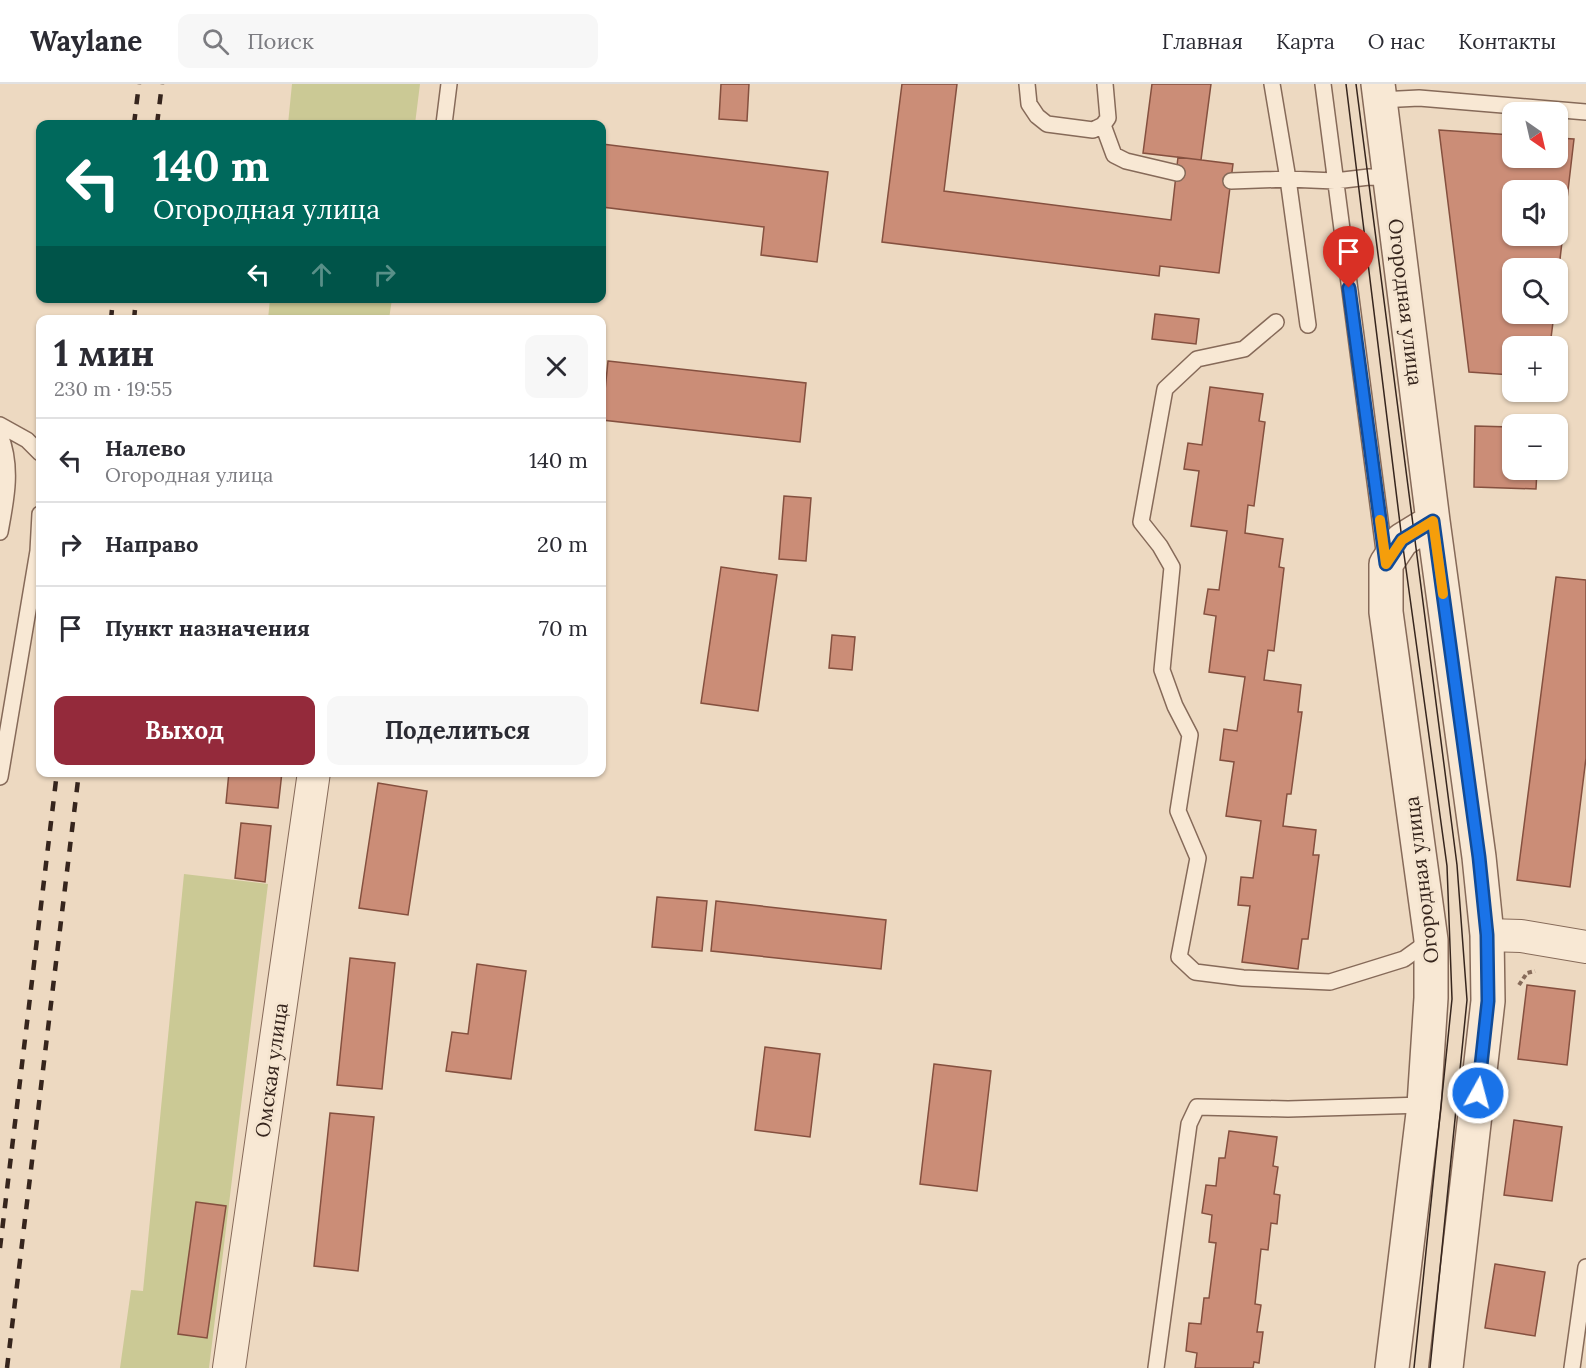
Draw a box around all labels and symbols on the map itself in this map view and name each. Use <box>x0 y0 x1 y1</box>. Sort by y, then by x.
north arrow <box>1502 102 1568 168</box>
street label: Огородная улица <box>1383 217 1429 387</box>
pin <box>1323 226 1374 288</box>
street label: Огородная улица <box>1398 795 1444 965</box>
street label: Омская улица <box>249 1001 293 1139</box>
position arrow <box>1446 1061 1510 1125</box>

